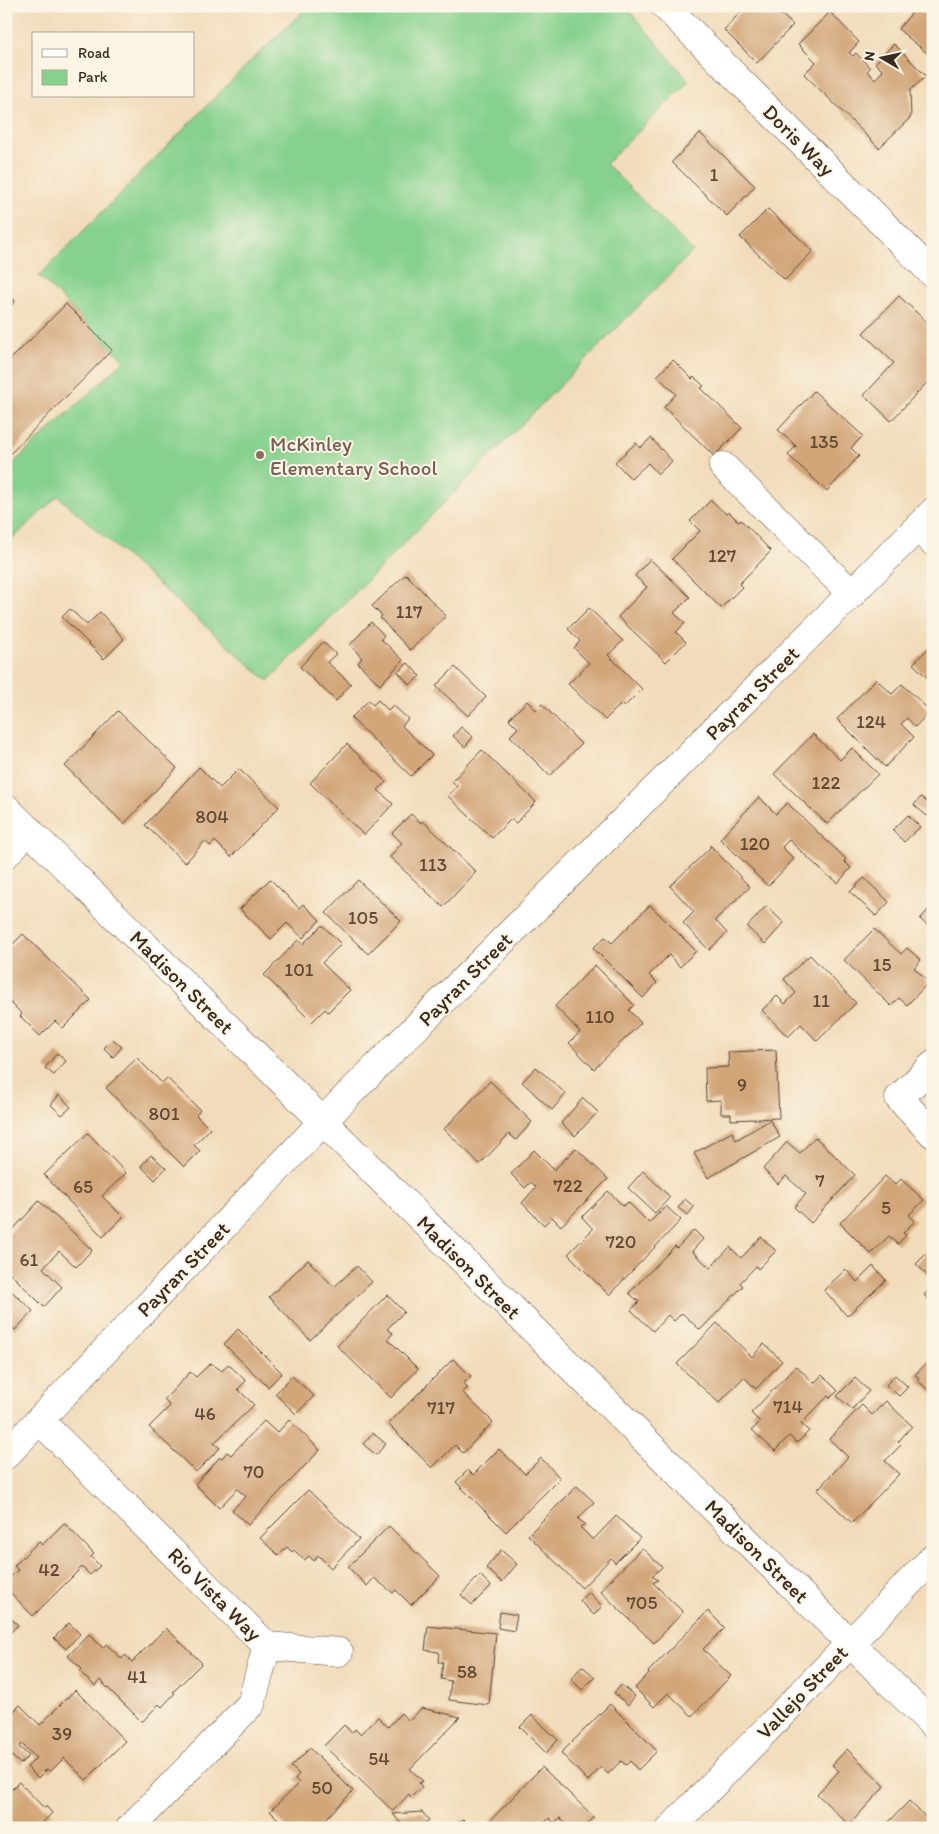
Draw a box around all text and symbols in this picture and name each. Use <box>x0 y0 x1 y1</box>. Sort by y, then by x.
legend <box>32 32 195 98</box>
north arrow <box>856 32 906 82</box>
text: Road <box>78 44 111 62</box>
text: N <box>861 50 879 62</box>
text: Park <box>78 68 108 86</box>
street label: Doris Way <box>758 99 840 181</box>
house number: 1 <box>710 163 719 186</box>
house number: 135 <box>809 430 839 453</box>
place label: McKinley Elementary School <box>270 431 438 480</box>
marker: McKinley Elementary School <box>254 449 266 461</box>
house number: 127 <box>708 544 736 567</box>
house number: 117 <box>395 600 423 623</box>
street label: Payran Street <box>700 641 804 745</box>
house number: 124 <box>856 710 886 733</box>
house number: 122 <box>812 771 840 794</box>
house number: 804 <box>195 805 229 828</box>
house number: 120 <box>740 832 770 855</box>
house number: 113 <box>419 853 447 876</box>
house number: 105 <box>348 906 378 929</box>
street label: Madison Street <box>125 925 239 1039</box>
street label: Payran Street <box>413 927 517 1031</box>
house number: 15 <box>873 953 891 976</box>
house number: 101 <box>284 958 314 981</box>
house number: 11 <box>812 989 830 1012</box>
house number: 110 <box>585 1005 615 1028</box>
house number: 9 <box>737 1073 747 1096</box>
house number: 801 <box>149 1102 180 1125</box>
house number: 7 <box>815 1169 825 1192</box>
house number: 722 <box>553 1174 583 1197</box>
house number: 65 <box>73 1175 93 1198</box>
house number: 5 <box>881 1196 891 1219</box>
street label: Madison Street <box>412 1210 526 1324</box>
street label: Payran Street <box>131 1216 235 1322</box>
house number: 720 <box>605 1230 637 1253</box>
house number: 61 <box>20 1248 39 1271</box>
house number: 714 <box>773 1395 803 1418</box>
house number: 717 <box>427 1396 455 1419</box>
house number: 46 <box>194 1402 216 1425</box>
house number: 70 <box>243 1460 265 1483</box>
street label: Madison Street <box>700 1494 814 1608</box>
street label: Rio Vista Way <box>163 1542 267 1646</box>
house number: 42 <box>38 1558 60 1581</box>
house number: 705 <box>626 1591 658 1614</box>
street label: Vallejo Street <box>751 1640 853 1744</box>
house number: 58 <box>457 1660 477 1683</box>
house number: 41 <box>127 1665 147 1688</box>
house number: 39 <box>52 1722 72 1745</box>
house number: 54 <box>368 1747 390 1770</box>
house number: 50 <box>311 1776 333 1799</box>

